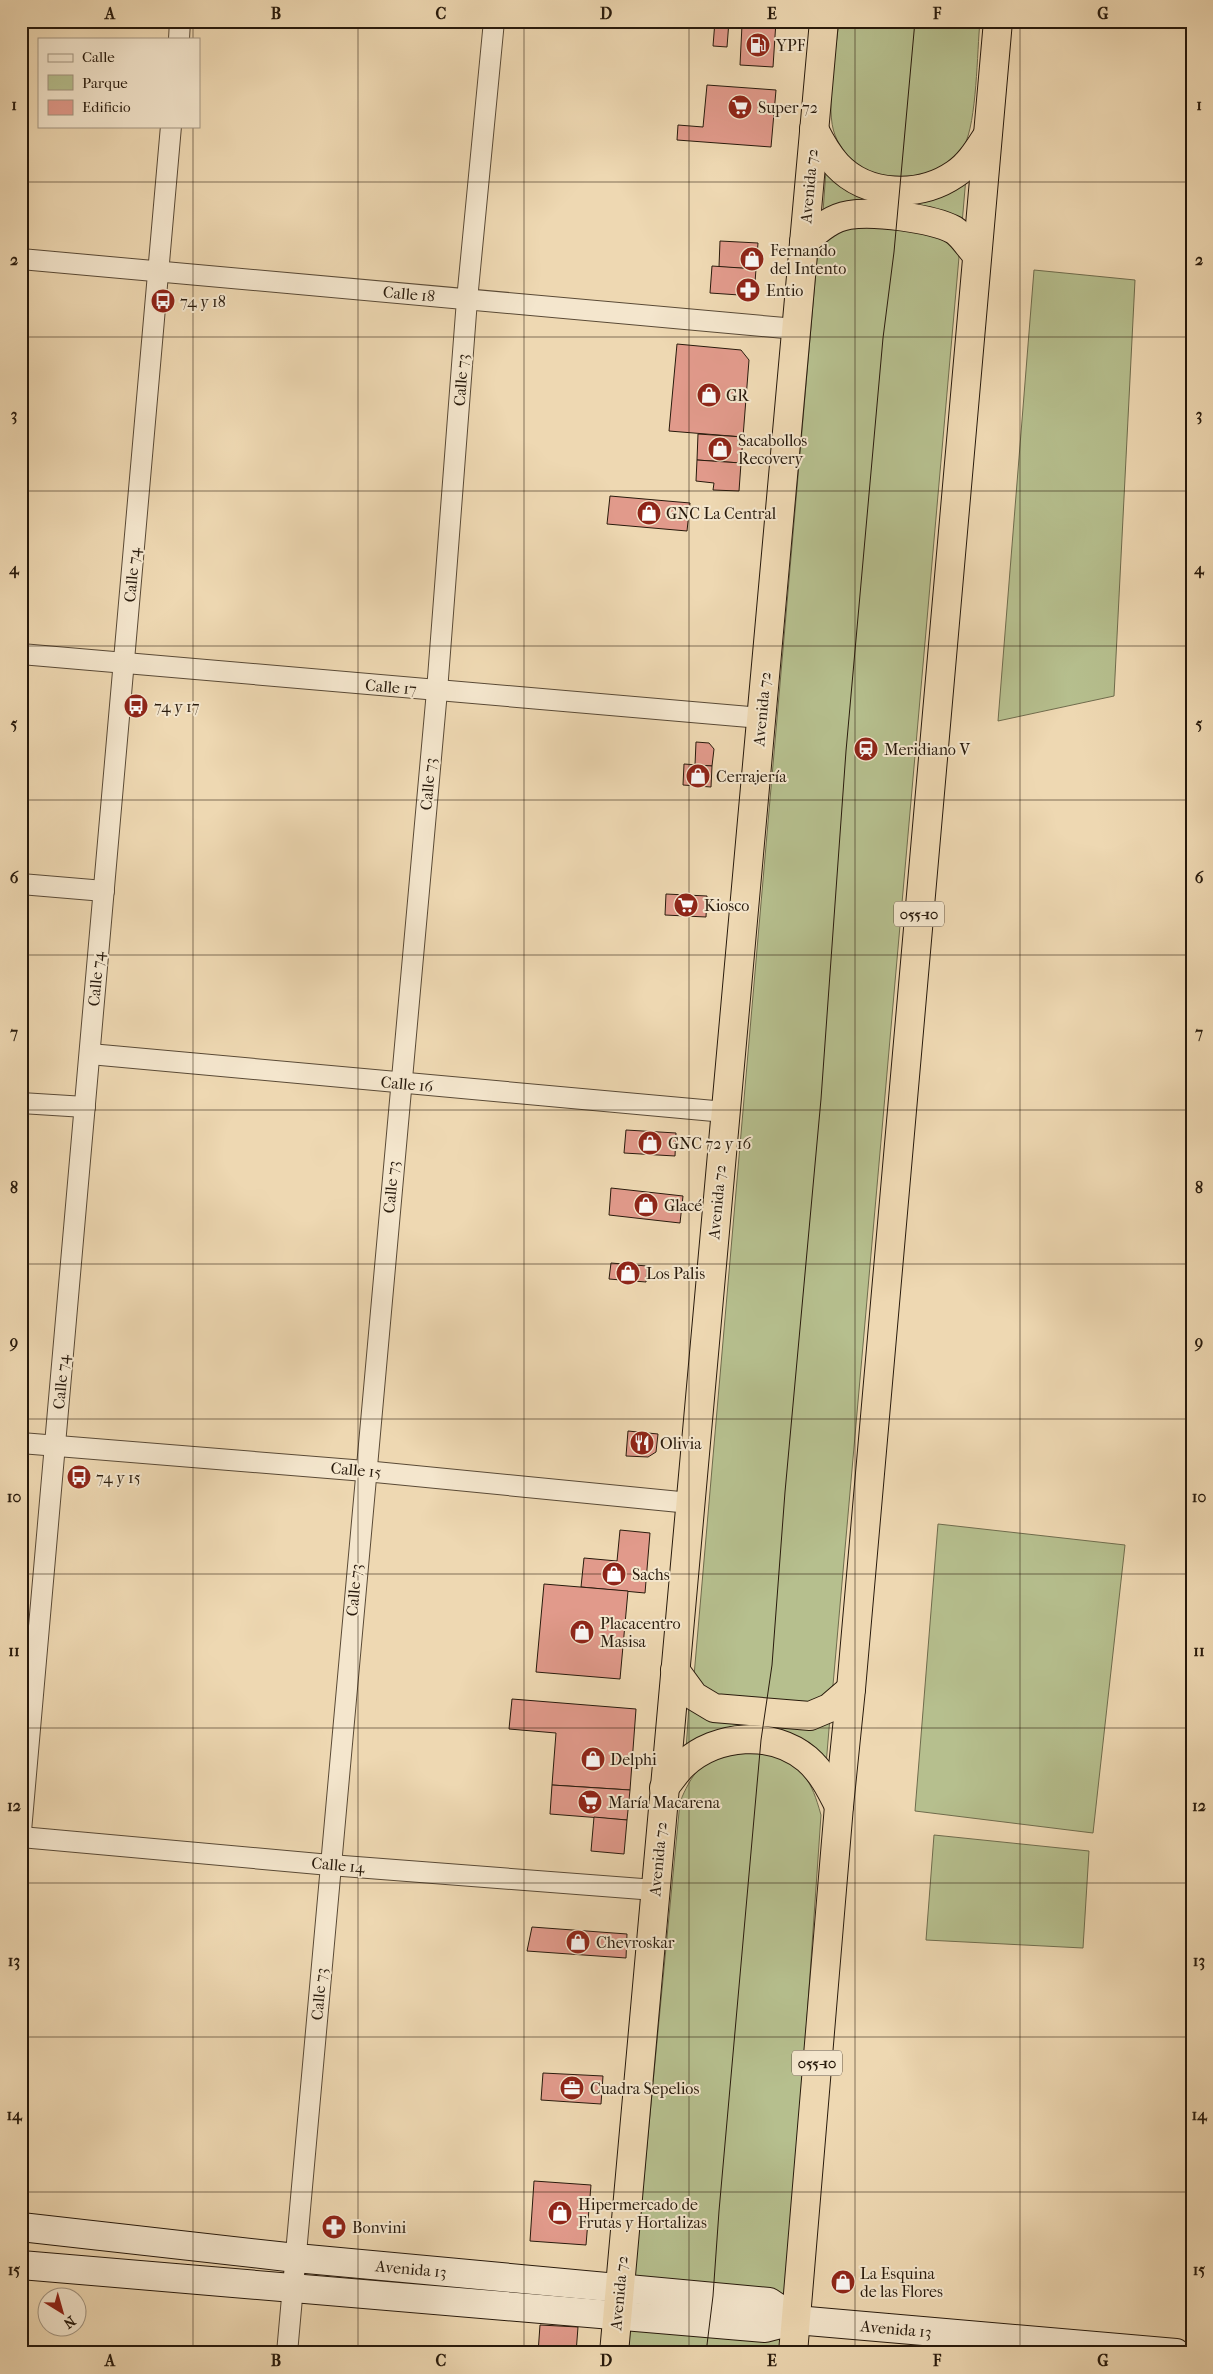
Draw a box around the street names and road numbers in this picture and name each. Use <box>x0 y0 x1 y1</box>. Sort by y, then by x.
street label: Avenida 72 <box>796 148 822 225</box>
street label: Calle 18 <box>382 282 436 306</box>
street label: Calle 73 <box>450 353 472 407</box>
street label: Calle 74 <box>120 546 144 603</box>
street label: Avenida 72 <box>749 671 775 748</box>
street label: Calle 17 <box>364 675 418 699</box>
street label: Calle 73 <box>416 757 440 811</box>
road number: 055-10 <box>894 902 944 926</box>
street label: Calle 74 <box>84 950 108 1007</box>
street label: Calle 16 <box>380 1072 434 1096</box>
street label: Calle 73 <box>379 1160 403 1214</box>
street label: Avenida 72 <box>704 1164 730 1241</box>
street label: Calle 74 <box>49 1353 73 1410</box>
street label: Calle 15 <box>330 1458 382 1482</box>
street label: Calle 73 <box>342 1563 366 1617</box>
street label: Avenida 72 <box>645 1821 671 1898</box>
street label: Calle 14 <box>311 1853 366 1877</box>
street label: Calle 73 <box>307 1967 331 2021</box>
road number: 055-10 <box>792 2050 842 2076</box>
street label: Avenida 72 <box>606 2255 632 2332</box>
street label: Avenida 13 <box>374 2256 447 2282</box>
street label: Avenida 13 <box>859 2316 932 2342</box>

